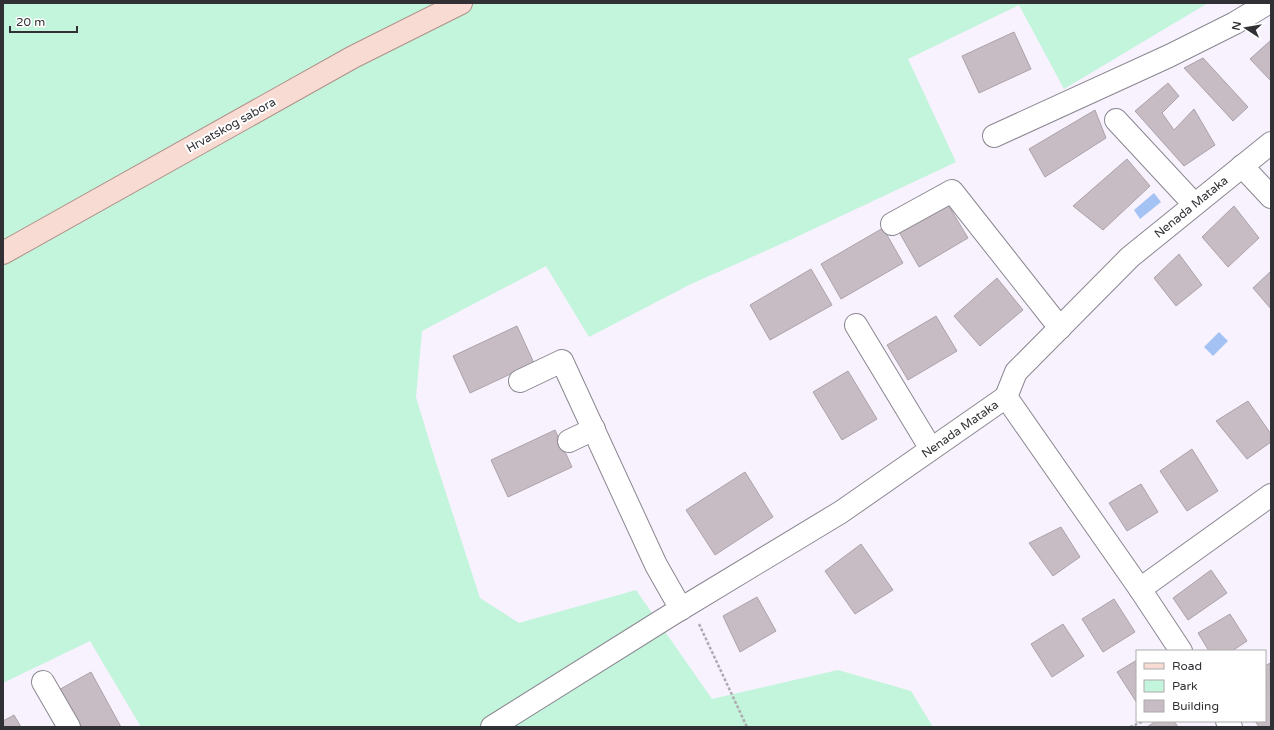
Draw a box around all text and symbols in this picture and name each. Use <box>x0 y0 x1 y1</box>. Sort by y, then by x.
scale bar <box>10 8 77 34</box>
north arrow <box>1226 8 1266 48</box>
text: 20 m <box>16 15 45 29</box>
text: N <box>1229 20 1244 32</box>
street label: Hrvatskog sabora <box>184 95 278 155</box>
street label: Nenada Mataka <box>1151 173 1231 241</box>
street label: Nenada Mataka <box>919 397 1001 461</box>
legend <box>1136 650 1266 722</box>
text: Road <box>1172 659 1202 673</box>
text: Park <box>1172 679 1198 693</box>
text: Building <box>1172 699 1219 713</box>

